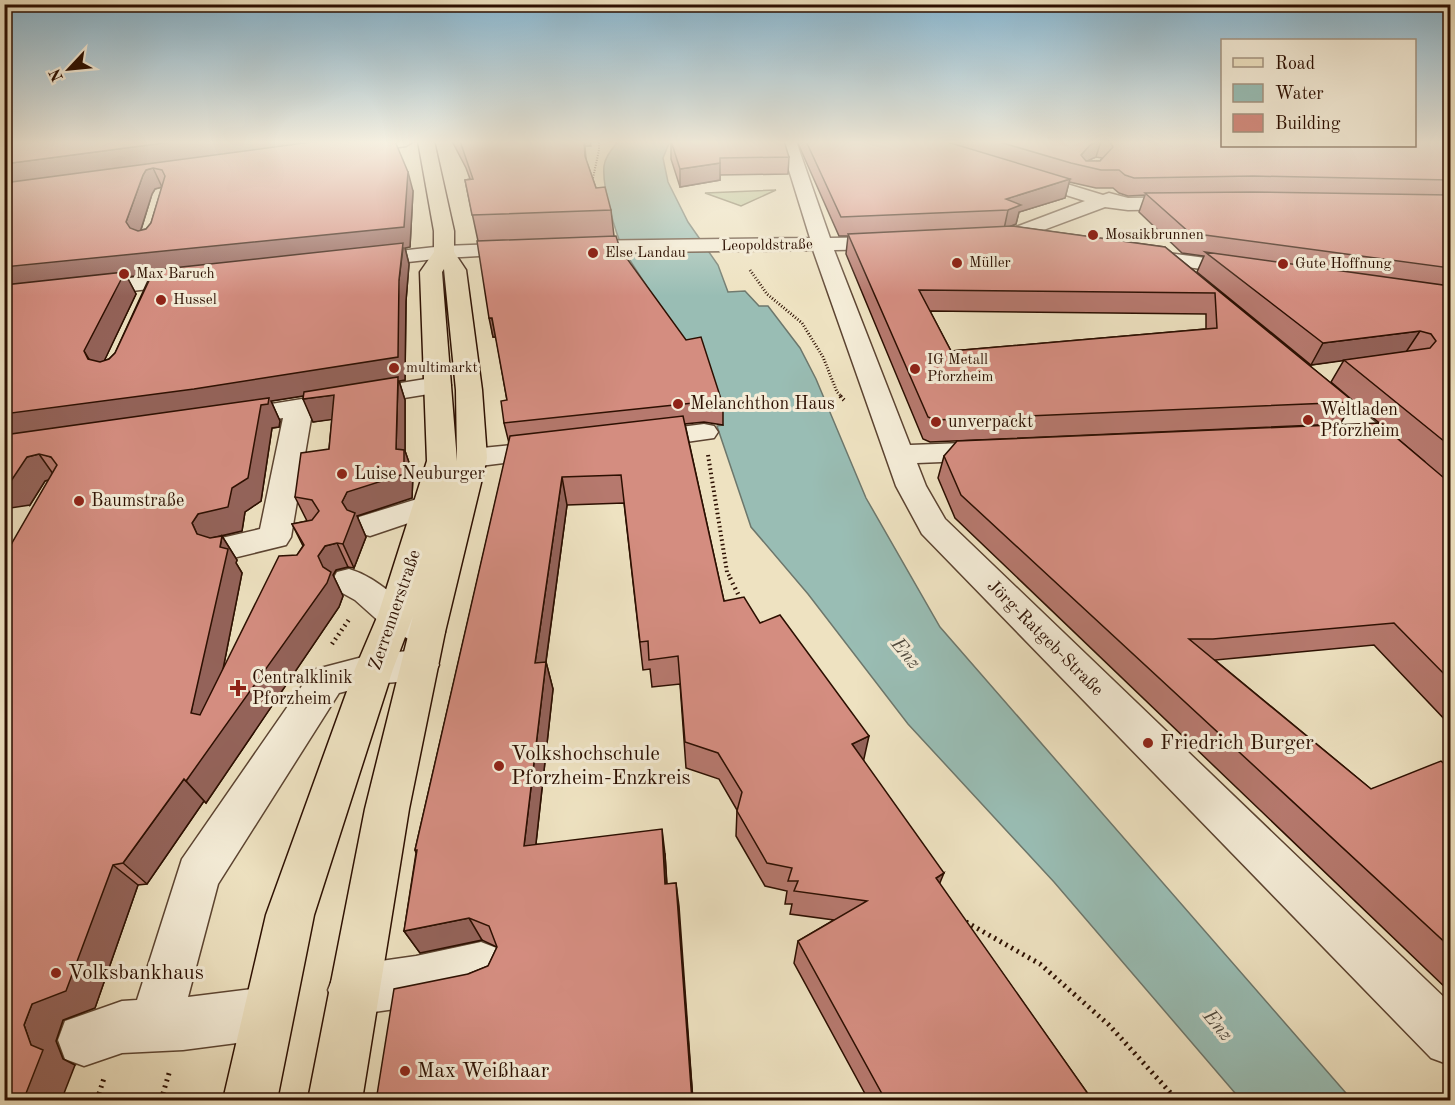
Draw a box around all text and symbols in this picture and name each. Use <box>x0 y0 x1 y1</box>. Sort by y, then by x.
north arrow <box>39 39 99 99</box>
legend <box>1221 39 1416 147</box>
text: Road <box>1275 55 1315 73</box>
text: N <box>47 65 67 84</box>
text: Water <box>1275 85 1324 103</box>
text: Building <box>1275 115 1341 133</box>
marker: Mosaikbrunnen <box>1086 228 1100 242</box>
place label: Mosaikbrunnen <box>1105 228 1204 243</box>
street label: Leopoldstraße <box>721 238 813 254</box>
marker: Else Landau <box>586 246 600 260</box>
place label: Else Landau <box>605 246 686 261</box>
marker: Müller <box>950 256 964 270</box>
place label: Müller <box>969 256 1011 271</box>
marker: Gute Hoffnung <box>1276 257 1290 271</box>
place label: Gute Hoffnung <box>1295 257 1392 272</box>
marker: Max Baruch <box>117 267 131 281</box>
place label: Max Baruch <box>136 267 215 282</box>
marker: Hussel <box>154 293 168 307</box>
place label: Hussel <box>173 293 217 308</box>
place label: IG Metall Pforzheim <box>927 353 993 385</box>
marker: multimarkt <box>387 361 401 375</box>
place label: multimarkt <box>406 361 478 376</box>
marker: IG Metall Pforzheim <box>908 362 922 376</box>
place label: Melanchthon Haus <box>690 395 835 413</box>
marker: Melanchthon Haus <box>671 397 685 411</box>
place label: Weltladen Pforzheim <box>1320 401 1400 440</box>
place label: unverpackt <box>948 413 1033 431</box>
marker: Weltladen Pforzheim <box>1301 413 1315 427</box>
marker: unverpackt <box>929 415 943 429</box>
place label: Luise Neuburger <box>354 465 486 483</box>
marker: Luise Neuburger <box>335 467 349 481</box>
place label: Baumstraße <box>91 492 184 510</box>
marker: Baumstraße <box>72 494 86 508</box>
street label: Zerrennerstraße <box>366 547 424 673</box>
street label: Jörg-Ratgeb-Straße <box>984 577 1106 699</box>
water label: Enz <box>886 634 924 674</box>
place label: Centralklinik Pforzheim <box>252 669 353 708</box>
marker: Centralklinik Pforzheim <box>229 679 247 697</box>
place label: Friedrich Burger <box>1160 733 1314 754</box>
marker: Friedrich Burger <box>1141 736 1155 750</box>
place label: Volkshochschule Pforzheim-Enzkreis <box>511 744 691 789</box>
marker: Volkshochschule Pforzheim-Enzkreis <box>492 759 506 773</box>
place label: Volksbankhaus <box>68 963 204 984</box>
marker: Volksbankhaus <box>49 966 63 980</box>
water label: Enz <box>1198 1006 1236 1046</box>
place label: Max Weißhaar <box>417 1061 550 1082</box>
marker: Max Weißhaar <box>398 1064 412 1078</box>

